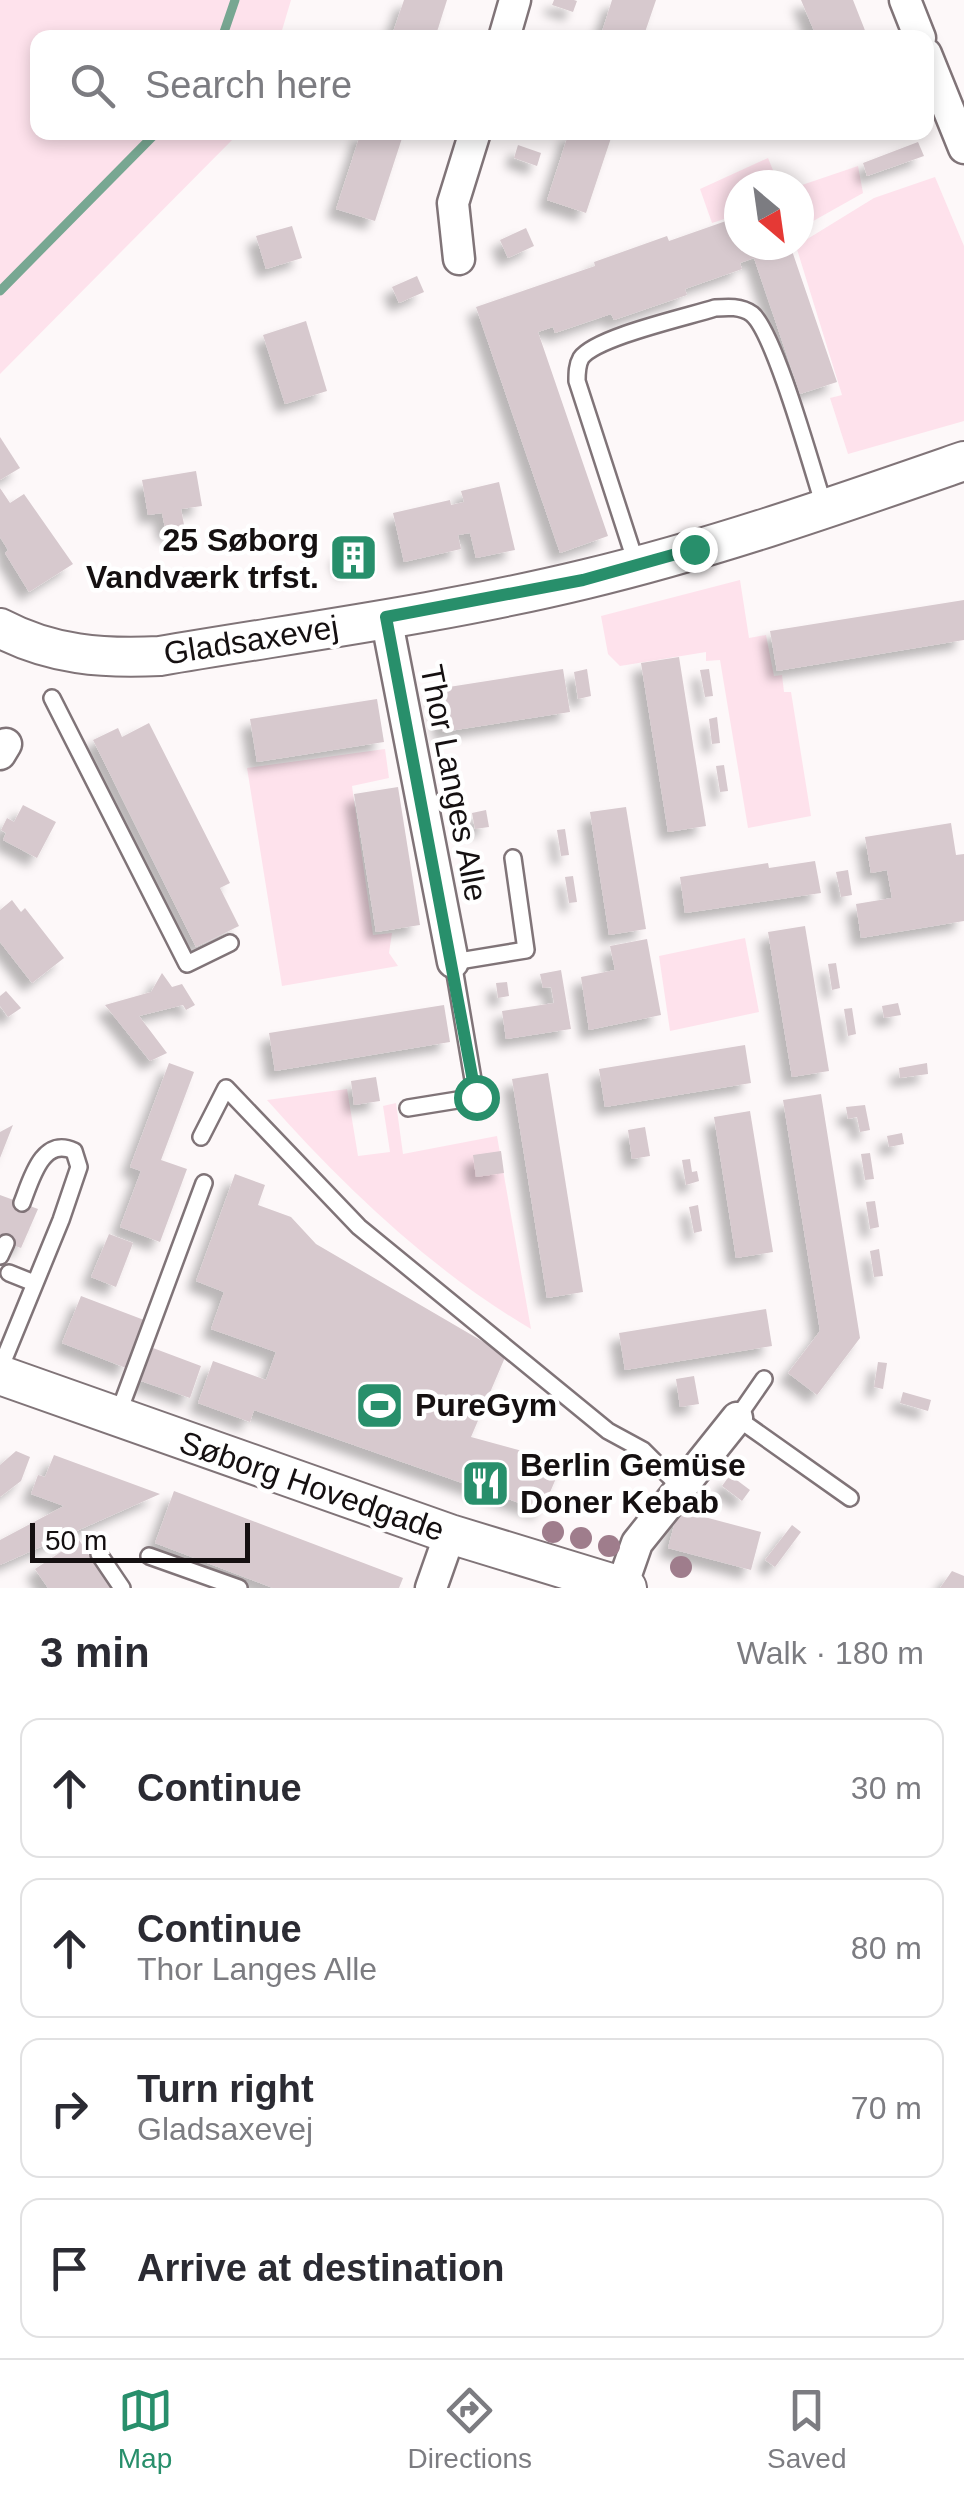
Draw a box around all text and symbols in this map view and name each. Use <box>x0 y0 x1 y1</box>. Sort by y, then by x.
search box <box>30 30 934 140</box>
icon: search <box>65 58 120 113</box>
text: Search here <box>145 64 352 106</box>
north arrow <box>724 170 814 260</box>
place label: 25 Søborg Vandværk trfst. <box>86 522 319 595</box>
route end <box>672 527 718 573</box>
building icon: 25 Søborg Vandværk trfst. <box>328 532 380 584</box>
street label: Gladsaxevej <box>161 608 341 672</box>
street label: Thor Langes Alle <box>413 662 495 904</box>
route start <box>454 1075 500 1121</box>
sports icon: PureGym <box>354 1379 406 1431</box>
place label: PureGym <box>415 1387 557 1423</box>
street label: Søborg Hovedgade <box>175 1424 449 1548</box>
place label: Berlin Gemüse Doner Kebab <box>520 1447 746 1520</box>
restaurant icon: Berlin Gemüse Doner Kebab <box>459 1457 511 1509</box>
scale bar <box>30 1518 250 1562</box>
text: 50 m <box>45 1525 107 1556</box>
text: 3 min <box>40 1629 150 1676</box>
text: Walk · 180 m <box>737 1635 924 1671</box>
icon: ahead <box>42 1761 97 1816</box>
text: Continue <box>137 1767 302 1809</box>
text: 30 m <box>851 1770 922 1806</box>
text: Continue <box>137 1908 302 1950</box>
icon: ahead <box>42 1921 97 1976</box>
text: 80 m <box>851 1930 922 1966</box>
text: Thor Langes Alle <box>137 1951 377 1987</box>
text: Turn right <box>137 2068 314 2110</box>
icon: right <box>42 2081 97 2136</box>
text: 70 m <box>851 2090 922 2126</box>
text: Gladsaxevej <box>137 2111 313 2147</box>
icon: arrive <box>42 2241 97 2296</box>
text: Arrive at destination <box>137 2247 504 2289</box>
tab: Map <box>118 2383 173 2475</box>
tab: Directions <box>408 2383 532 2475</box>
tab: Saved <box>767 2383 846 2475</box>

